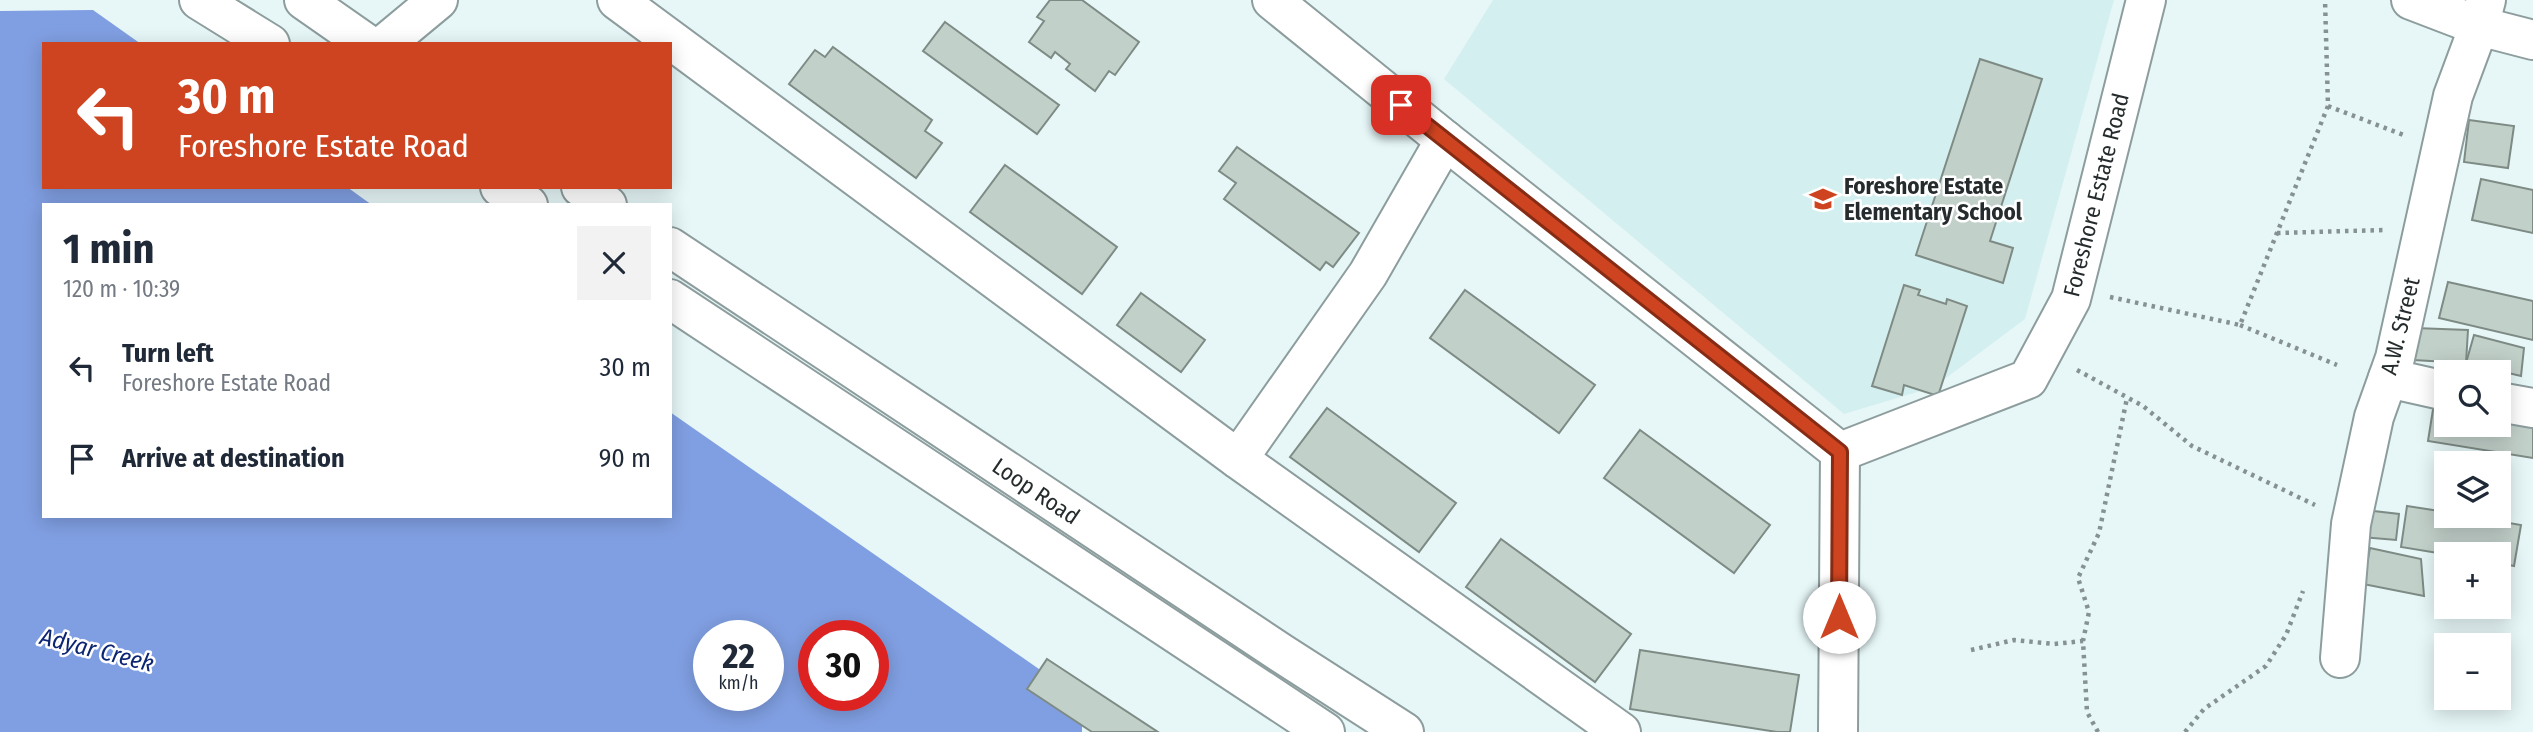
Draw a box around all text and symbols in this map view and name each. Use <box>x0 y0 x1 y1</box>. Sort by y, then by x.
text: 30 m <box>178 67 276 126</box>
icon: left <box>63 70 154 161</box>
pin <box>1371 75 1431 135</box>
icon: arrive <box>1382 86 1420 124</box>
street label: Foreshore Estate Road <box>2057 90 2135 300</box>
text: Foreshore Estate Road <box>178 127 469 165</box>
place label: Foreshore Estate Elementary School <box>1844 172 2023 226</box>
school or university icon: Foreshore Estate Elementary School <box>1808 184 1838 214</box>
text: 1 min <box>63 224 154 274</box>
button: close <box>577 226 651 300</box>
street label: A.W. Street <box>2374 274 2426 378</box>
text: 120 m · 10:39 <box>63 275 180 303</box>
text: Turn left <box>122 338 214 369</box>
icon: left <box>63 349 101 387</box>
text: 30 m <box>600 352 651 383</box>
map controls <box>2434 360 2511 710</box>
button: search <box>2434 360 2511 437</box>
text: Foreshore Estate Road <box>122 369 331 397</box>
icon: arrive <box>63 440 101 478</box>
text: Arrive at destination <box>122 443 345 474</box>
text: 90 m <box>599 443 651 474</box>
button: layers <box>2434 451 2511 528</box>
street label: Loop Road <box>987 452 1085 530</box>
button: + <box>2434 542 2511 619</box>
position arrow <box>1802 580 1876 654</box>
speed limit sign: 30 <box>798 620 889 711</box>
water label: Adyar Creek <box>36 622 157 678</box>
button: − <box>2434 633 2511 710</box>
text: 22 <box>722 635 755 677</box>
text: km/h <box>718 672 759 694</box>

